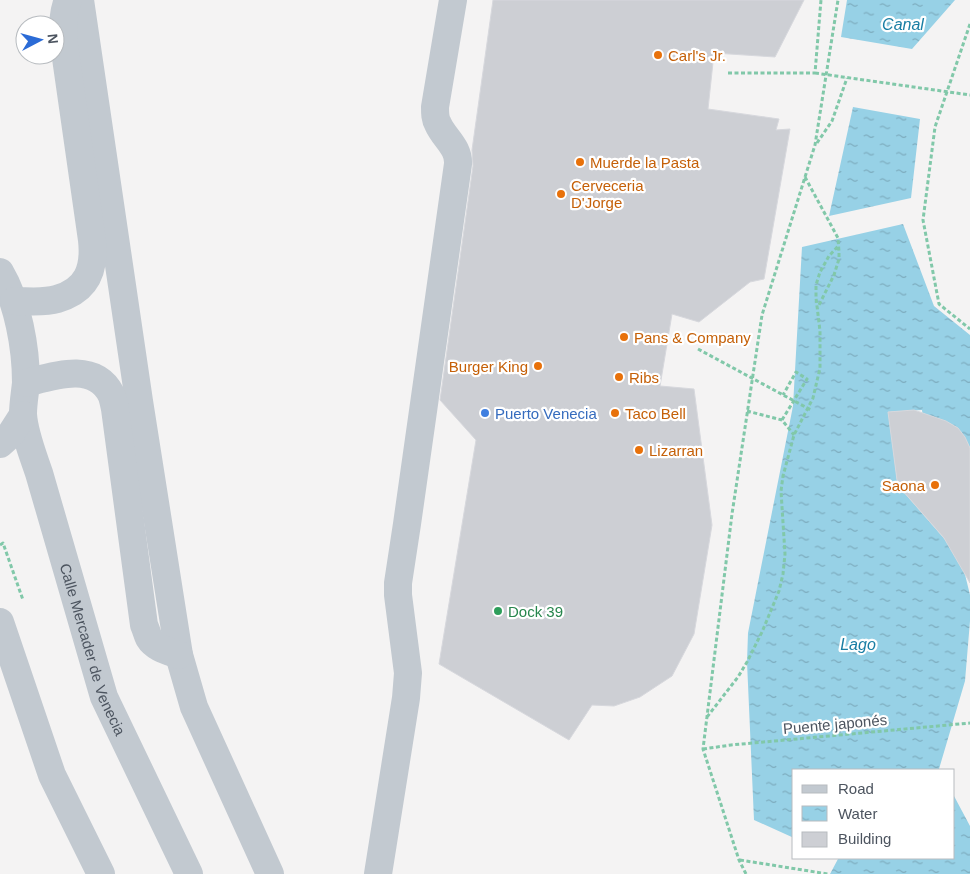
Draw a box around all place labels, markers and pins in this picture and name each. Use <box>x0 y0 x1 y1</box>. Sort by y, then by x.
place label: Carl's Jr. <box>668 47 726 64</box>
marker: Carl's Jr. <box>652 49 664 61</box>
place label: Muerde la Pasta <box>590 154 700 171</box>
marker: Muerde la Pasta <box>574 156 586 168</box>
place label: Cerveceria D'Jorge <box>571 177 644 211</box>
marker: Cerveceria D'Jorge <box>555 188 567 200</box>
place label: Pans & Company <box>634 329 751 346</box>
marker: Pans & Company <box>618 331 630 343</box>
place label: Burger King <box>449 358 528 375</box>
marker: Burger King <box>532 360 544 372</box>
place label: Ribs <box>629 369 659 386</box>
marker: Ribs <box>613 371 625 383</box>
place label: Puerto Venecia <box>495 405 597 422</box>
place label: Taco Bell <box>625 405 686 422</box>
marker: Puerto Venecia <box>479 407 491 419</box>
marker: Taco Bell <box>609 407 621 419</box>
place label: Lizarran <box>649 442 703 459</box>
marker: Lizarran <box>633 444 645 456</box>
place label: Saona <box>882 477 926 494</box>
marker: Saona <box>929 479 941 491</box>
place label: Dock 39 <box>508 603 563 620</box>
marker: Dock 39 <box>492 605 504 617</box>

